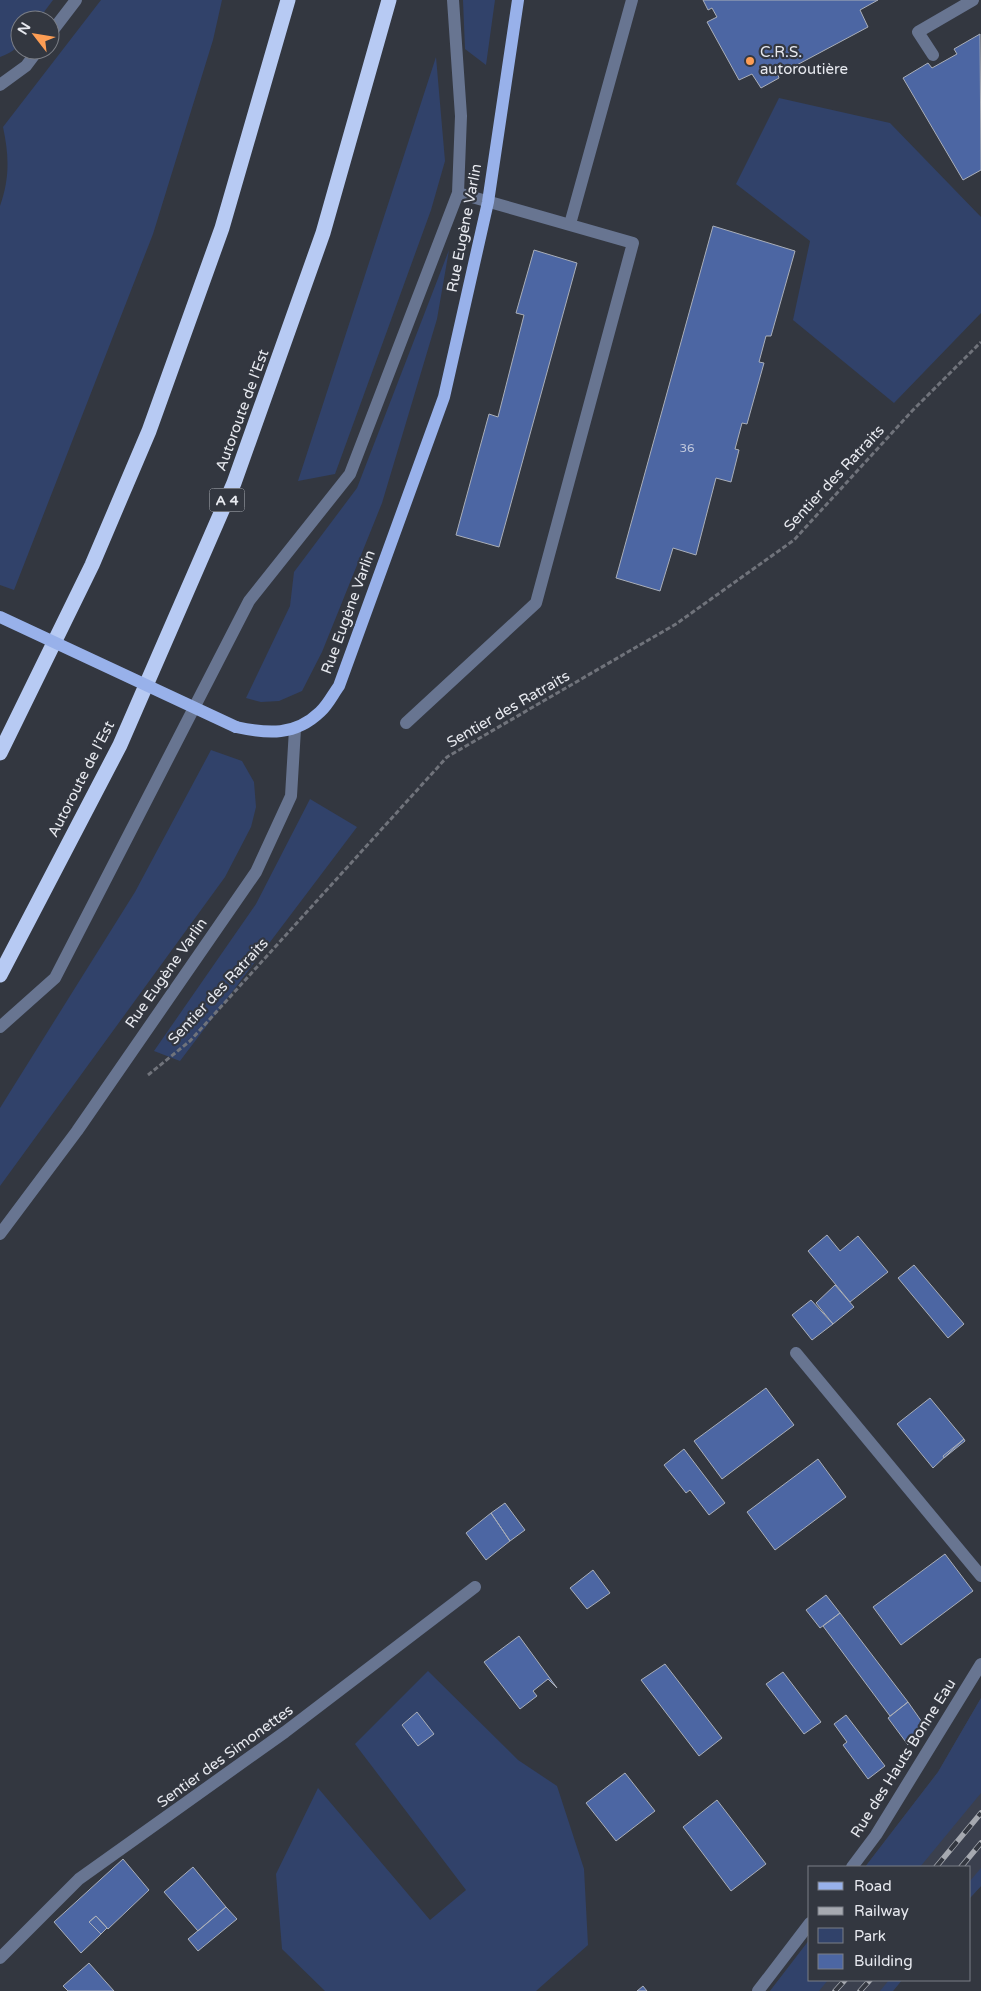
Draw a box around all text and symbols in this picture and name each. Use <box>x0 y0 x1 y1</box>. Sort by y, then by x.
north arrow <box>10 10 60 60</box>
text: N <box>14 19 34 38</box>
place label: C.R.S. autoroutière <box>760 43 848 78</box>
marker: C.R.S. autoroutière <box>744 55 756 67</box>
street label: Rue Eugène Varlin <box>443 162 485 294</box>
street label: Autoroute de l’Est <box>212 346 272 473</box>
street label: Sentier des Ratraits <box>780 421 888 535</box>
house number: 36 <box>679 441 695 455</box>
road number: A 4 <box>210 488 244 512</box>
street label: Rue Eugène Varlin <box>317 548 379 676</box>
street label: Sentier des Ratraits <box>443 666 573 752</box>
street label: Autoroute de l’Est <box>44 718 118 840</box>
street label: Rue Eugène Varlin <box>121 914 211 1032</box>
street label: Sentier des Ratraits <box>164 934 272 1048</box>
street label: Rue des Hauts Bonne Eau <box>847 1675 959 1841</box>
street label: Sentier des Simonettes <box>153 1701 297 1811</box>
legend <box>808 1866 971 1981</box>
text: Road <box>854 1877 892 1895</box>
text: Railway <box>854 1902 909 1920</box>
text: Park <box>854 1927 886 1945</box>
text: Building <box>854 1952 913 1970</box>

